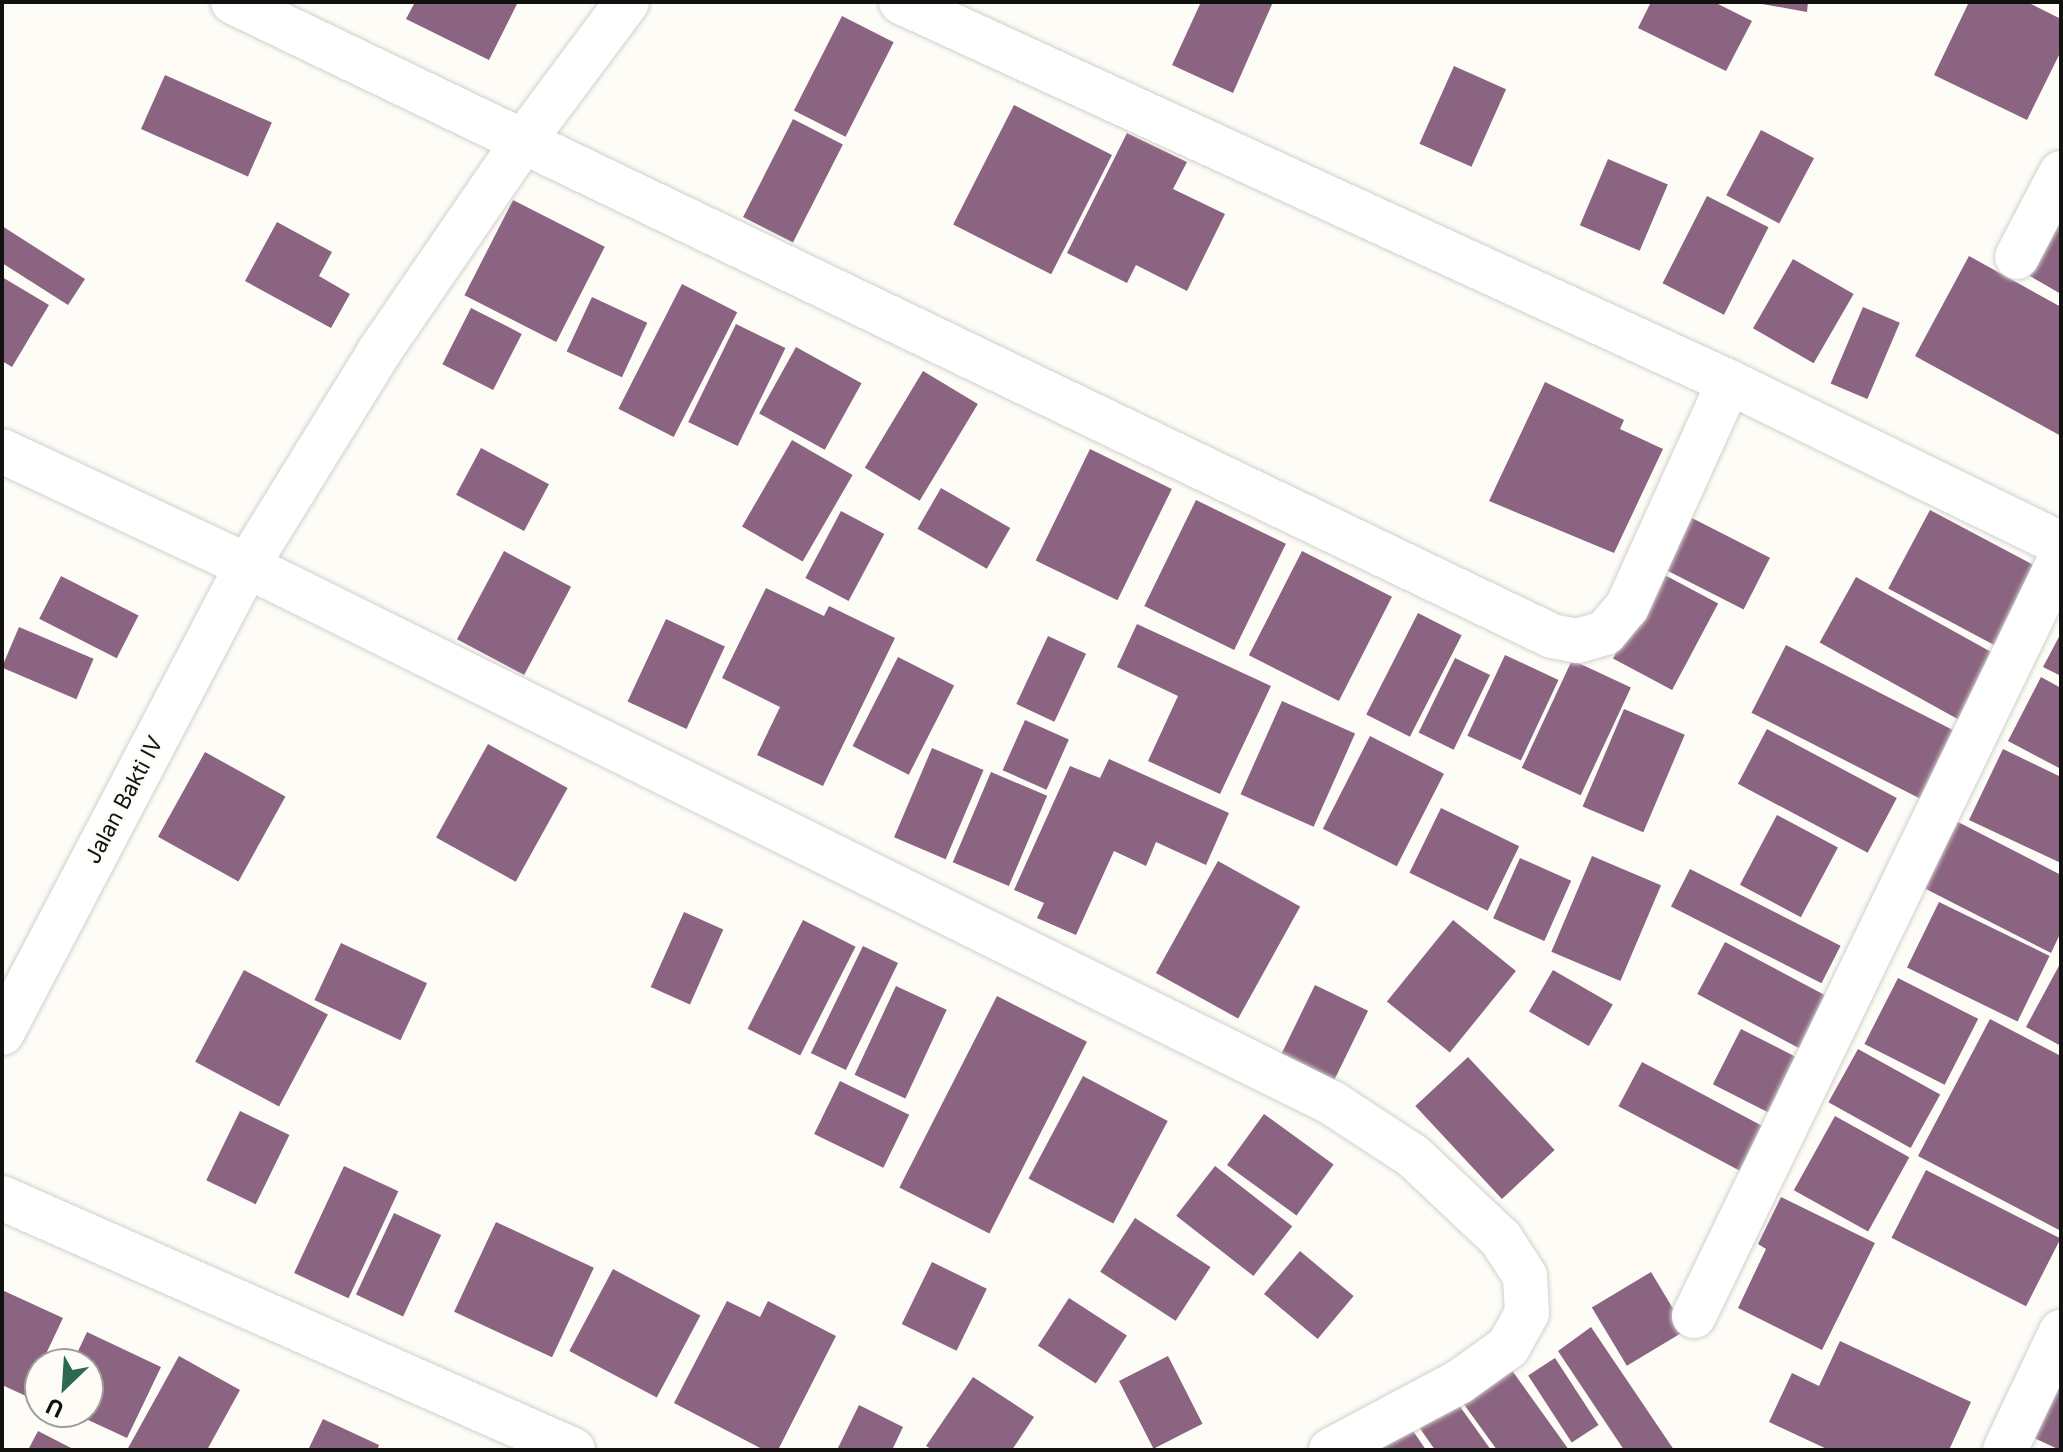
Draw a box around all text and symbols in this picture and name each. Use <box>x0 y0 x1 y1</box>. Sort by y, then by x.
street label: Jalan Bakti IV <box>79 732 169 868</box>
north arrow <box>24 1348 104 1428</box>
text: U <box>42 1393 68 1423</box>

